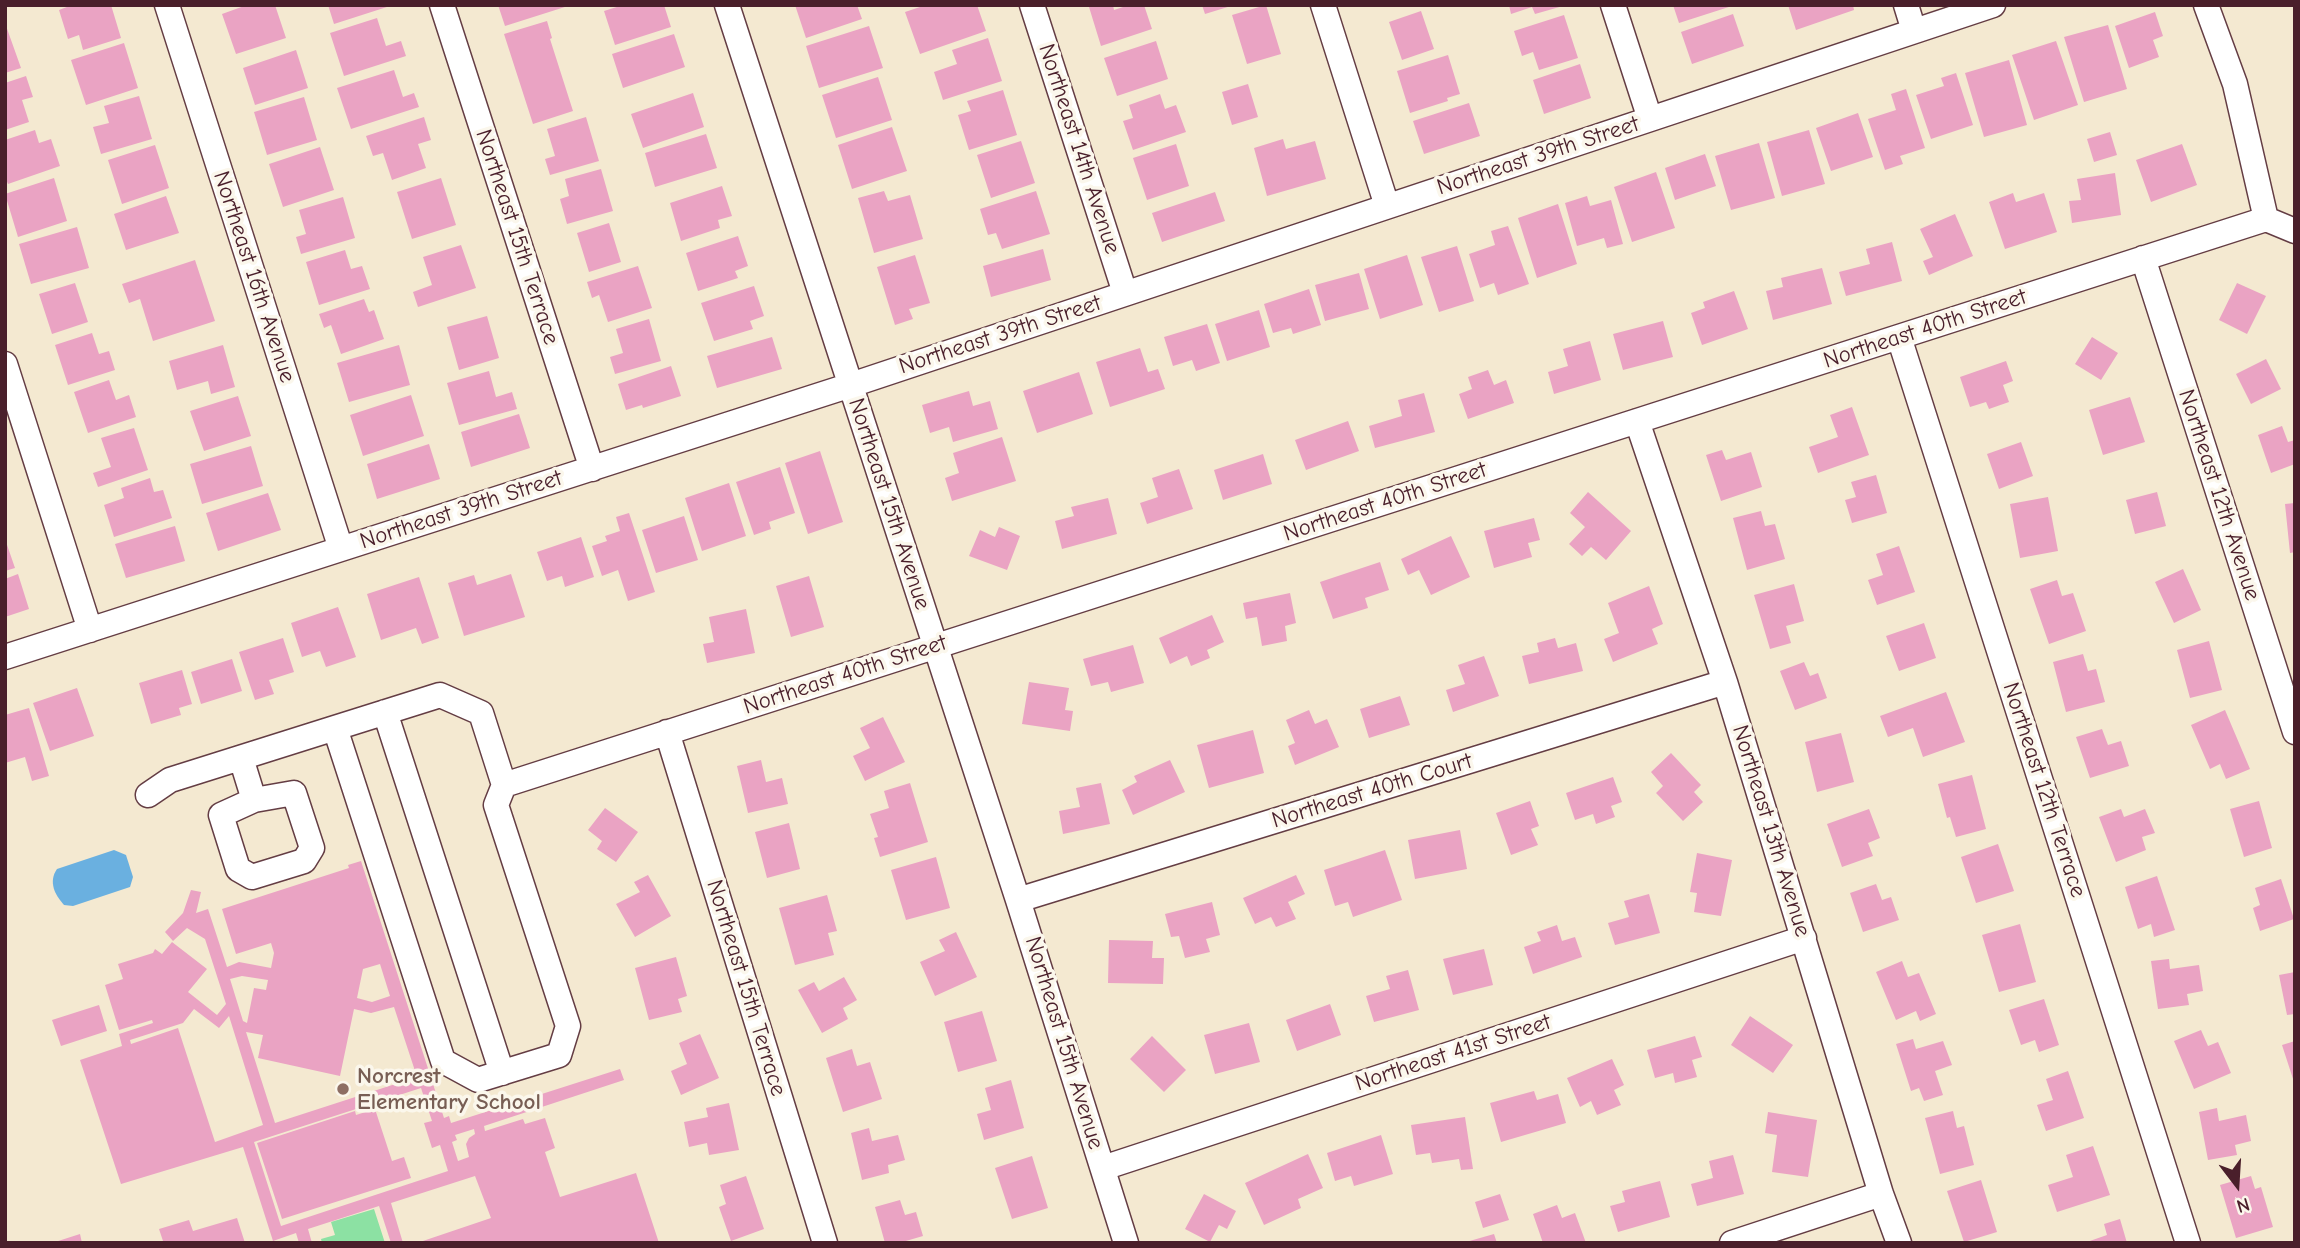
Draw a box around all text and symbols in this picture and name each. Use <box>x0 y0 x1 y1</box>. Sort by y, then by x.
street label: Northeast 14th Avenue <box>1032 40 1126 258</box>
street label: Northeast 39th Street <box>1434 110 1642 202</box>
street label: Northeast 15th Terrace <box>469 126 565 348</box>
street label: Northeast 16th Avenue <box>207 168 301 386</box>
street label: Northeast 40th Street <box>1820 283 2030 375</box>
street label: Northeast 39th Street <box>896 289 1104 381</box>
street label: Northeast 12th Avenue <box>2172 386 2266 604</box>
street label: Northeast 15th Avenue <box>842 395 936 613</box>
street label: Northeast 40th Street <box>1280 456 1490 548</box>
street label: Northeast 39th Street <box>357 464 565 556</box>
street label: Northeast 40th Street <box>740 629 950 721</box>
street label: Northeast 12th Terrace <box>1996 679 2092 901</box>
street label: Northeast 13th Avenue <box>1726 722 1816 940</box>
street label: Northeast 40th Court <box>1268 747 1476 835</box>
street label: Northeast 15th Terrace <box>700 877 792 1099</box>
street label: Northeast 15th Avenue <box>1019 933 1109 1153</box>
street label: Northeast 41st Street <box>1352 1008 1554 1098</box>
place label: Norcrest Elementary School <box>357 1062 541 1116</box>
marker: Norcrest Elementary School <box>335 1081 351 1097</box>
north arrow <box>2202 1150 2272 1220</box>
text: N <box>2234 1193 2252 1217</box>

